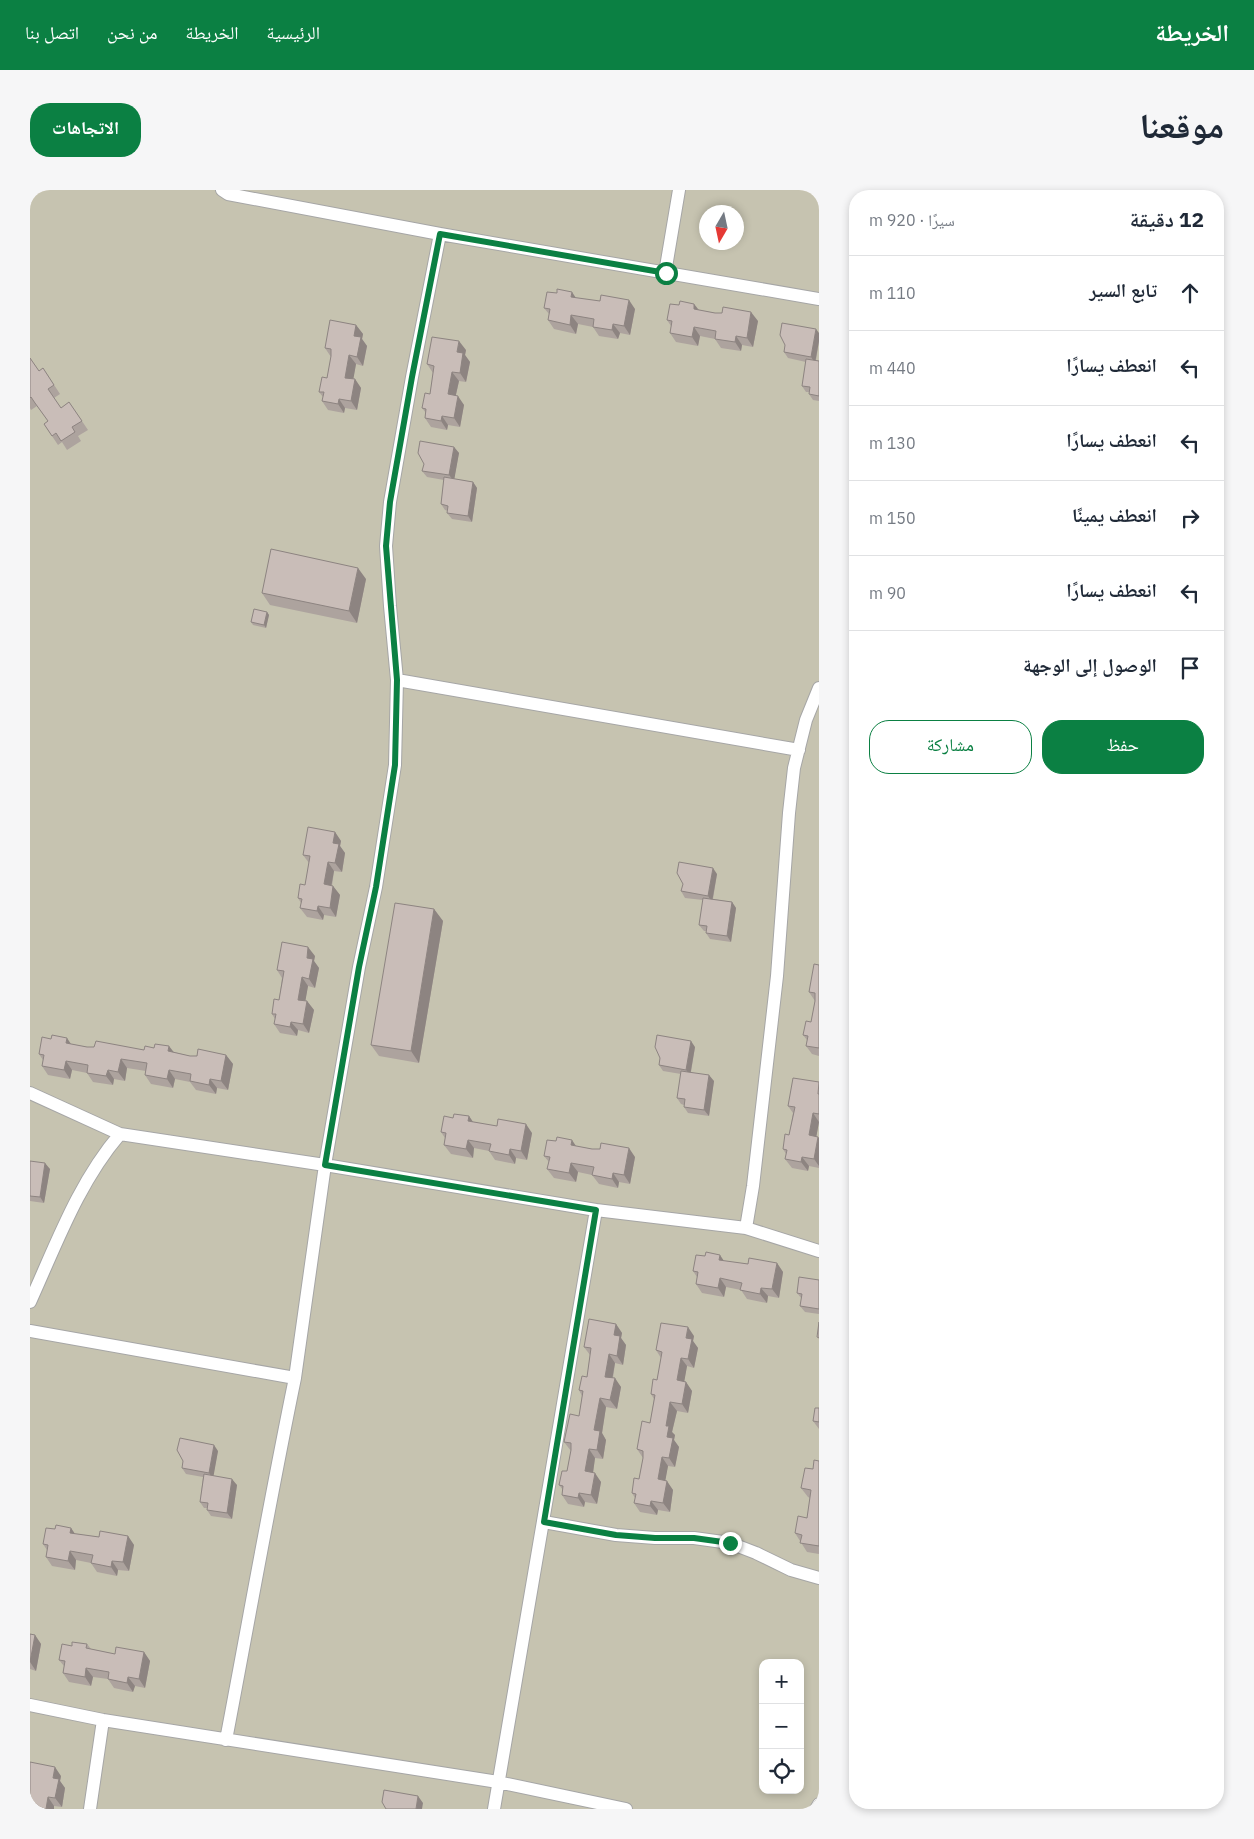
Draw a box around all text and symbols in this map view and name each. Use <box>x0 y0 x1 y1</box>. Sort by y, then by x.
text: الخريطة <box>1155 16 1229 48</box>
text: اتصل بنا <box>25 21 79 44</box>
text: من نحن <box>107 21 158 44</box>
text: الخريطة <box>186 21 239 44</box>
text: الرئيسية <box>267 21 320 44</box>
text: موقعنا <box>1139 102 1224 148</box>
button: الاتجاهات <box>30 103 141 157</box>
north arrow <box>699 205 744 250</box>
text: 12 دقيقة <box>1130 205 1204 233</box>
text: سيرًا · 920 m <box>869 210 955 230</box>
route start <box>655 262 678 285</box>
text: تابع السير <box>1089 278 1157 302</box>
icon: ahead <box>1176 279 1204 307</box>
text: 110 m <box>869 283 916 303</box>
text: انعطف يسارًا <box>1066 353 1157 377</box>
icon: left <box>1176 354 1204 382</box>
text: 440 m <box>869 358 916 378</box>
text: انعطف يسارًا <box>1066 428 1157 452</box>
icon: left <box>1176 429 1204 457</box>
text: 130 m <box>869 433 916 453</box>
text: انعطف يمينًا <box>1072 503 1157 527</box>
icon: right <box>1176 504 1204 532</box>
text: 150 m <box>869 508 916 528</box>
text: انعطف يسارًا <box>1066 578 1157 602</box>
icon: left <box>1176 579 1204 607</box>
text: 90 m <box>869 583 906 603</box>
text: الوصول إلى الوجهة <box>1023 653 1157 677</box>
icon: arrive <box>1176 654 1204 682</box>
button: مشاركة <box>869 720 1032 774</box>
button: حفظ <box>1042 720 1204 774</box>
route end <box>719 1532 742 1555</box>
map controls <box>759 1659 804 1794</box>
button: + <box>759 1659 804 1704</box>
button: − <box>759 1704 804 1749</box>
button: locate <box>759 1749 804 1794</box>

